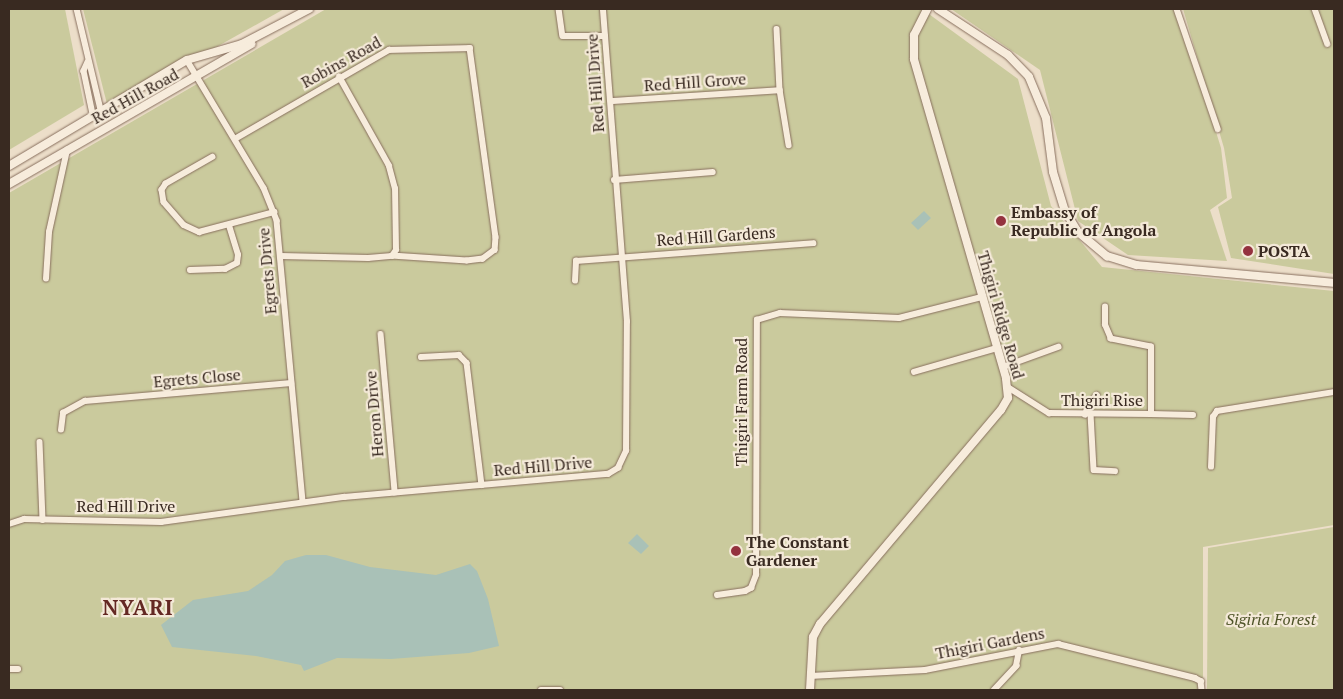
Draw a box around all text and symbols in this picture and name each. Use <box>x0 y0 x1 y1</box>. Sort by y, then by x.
street label: Robins Road <box>298 32 384 92</box>
street label: Red Hill Drive <box>582 33 608 133</box>
street label: Red Hill Road <box>88 64 182 128</box>
street label: Red Hill Grove <box>643 69 747 95</box>
place label: Embassy of Republic of Angola <box>1011 202 1157 240</box>
marker: Embassy of Republic of Angola <box>995 215 1007 227</box>
street label: Red Hill Gardens <box>656 222 776 250</box>
street label: Egrets Drive <box>254 227 280 315</box>
place label: POSTA <box>1258 241 1310 261</box>
marker: POSTA <box>1242 245 1254 257</box>
street label: Thigiri Ridge Road <box>974 249 1028 381</box>
street label: Thigiri Farm Road <box>731 338 751 466</box>
street label: Egrets Close <box>153 365 241 391</box>
street label: Heron Drive <box>361 370 387 458</box>
street label: Thigiri Rise <box>1061 390 1143 410</box>
street label: Red Hill Drive <box>493 452 593 480</box>
street label: Red Hill Drive <box>77 496 175 516</box>
place label: The Constant Gardener <box>746 532 849 570</box>
marker: The Constant Gardener <box>730 545 742 557</box>
district label: NYARI <box>102 594 174 620</box>
park label: Sigiria Forest <box>1226 609 1316 629</box>
street label: Thigiri Gardens <box>934 623 1046 663</box>

